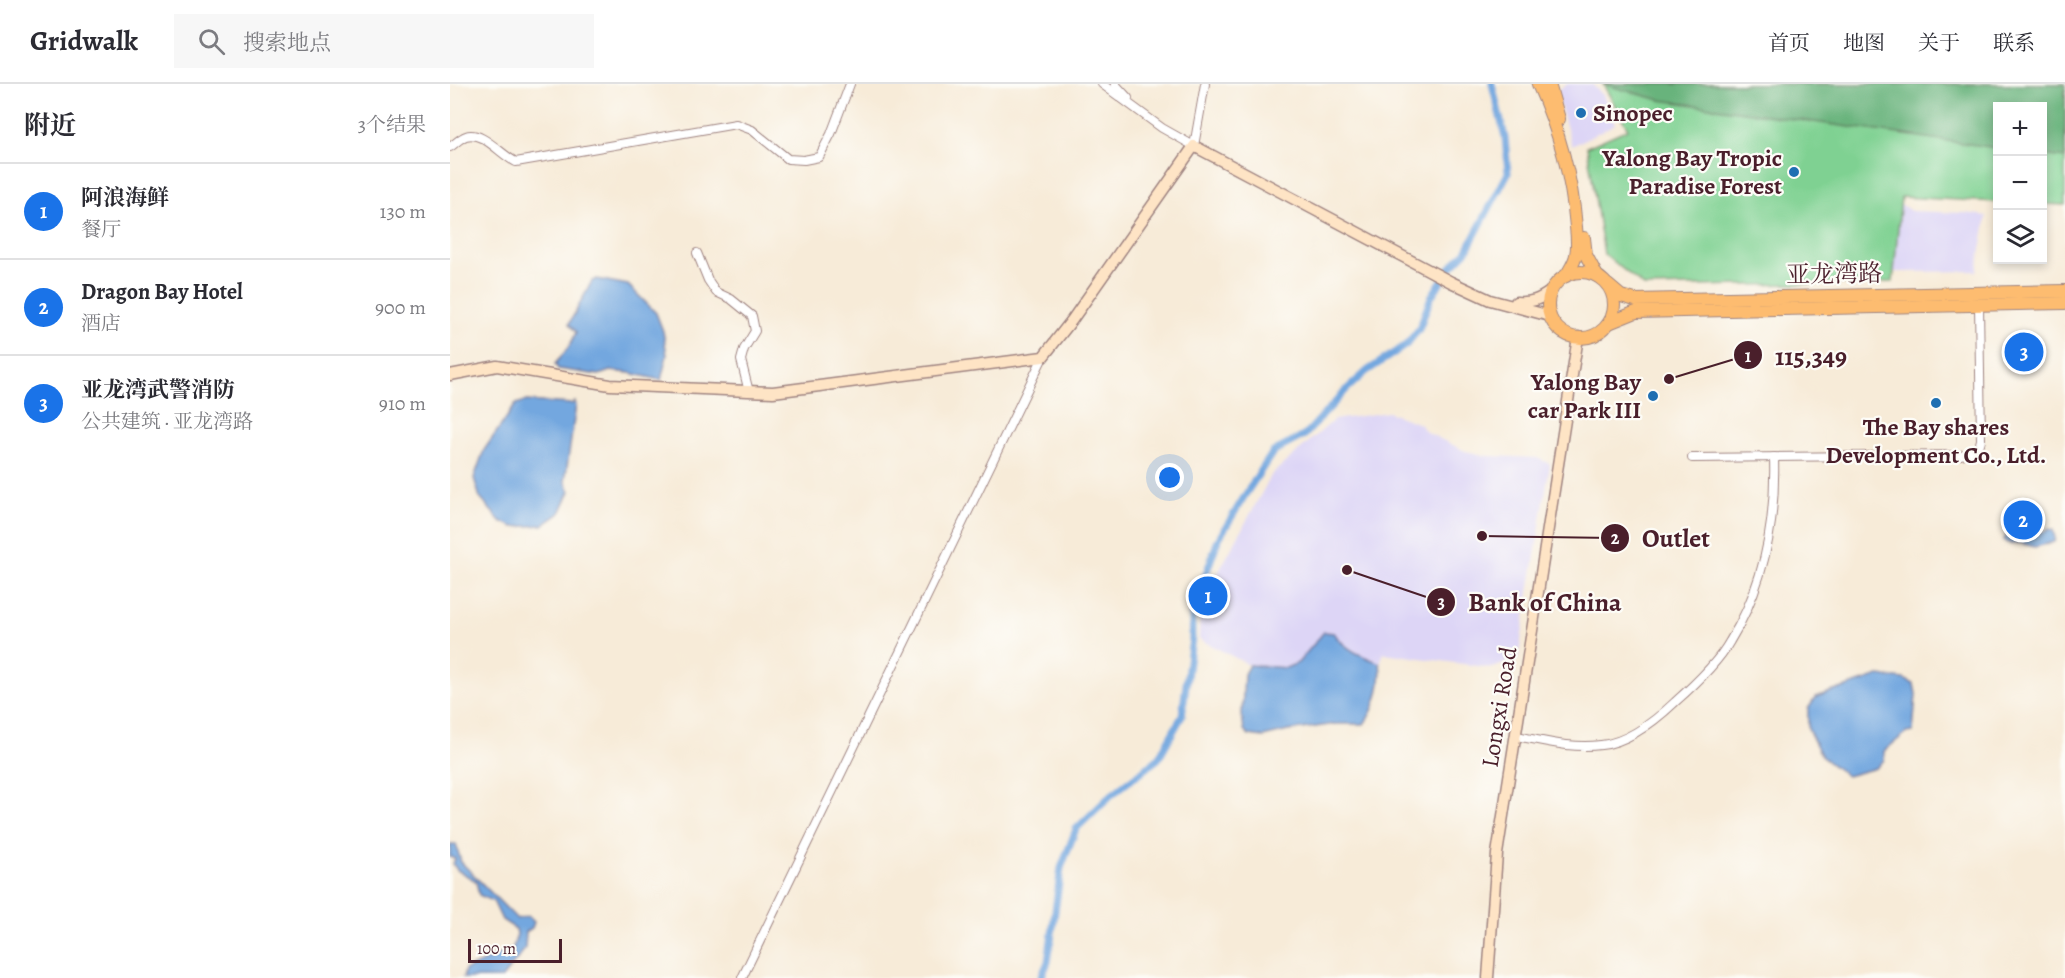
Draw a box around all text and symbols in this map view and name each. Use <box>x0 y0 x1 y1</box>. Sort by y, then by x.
search box <box>174 14 594 68</box>
text: Gridwalk <box>30 22 138 60</box>
icon: search <box>195 25 228 58</box>
text: 搜索地点 <box>243 28 331 58</box>
text: 首页 <box>1768 29 1810 57</box>
text: 地图 <box>1843 29 1885 57</box>
text: 关于 <box>1918 29 1960 57</box>
text: 联系 <box>1993 29 2035 57</box>
place label: Sinopec <box>1593 97 1673 129</box>
map controls <box>1993 102 2047 264</box>
button: + <box>1993 102 2047 156</box>
marker: Sinopec <box>1574 106 1588 120</box>
text: 附近 <box>24 108 76 143</box>
text: 3个结果 <box>358 111 426 138</box>
place label: Yalong Bay Tropic Paradise Forest <box>1601 142 1782 202</box>
button: − <box>1993 156 2047 210</box>
marker: Yalong Bay Tropic Paradise Forest <box>1787 165 1801 179</box>
text: 阿浪海鲜 <box>81 183 169 213</box>
text: 1 <box>40 198 47 225</box>
text: 130 m <box>380 198 426 225</box>
button: layers <box>1993 210 2047 264</box>
text: 餐厅 <box>81 216 121 243</box>
street label: 亚龙湾路 <box>1786 257 1882 291</box>
text: Dragon Bay Hotel <box>81 277 243 307</box>
text: 2 <box>39 294 48 321</box>
text: 900 m <box>375 294 426 321</box>
text: 酒店 <box>81 310 121 337</box>
pin: 3 <box>2004 330 2044 374</box>
callout: 115,349 <box>1733 333 1859 377</box>
text: 115,349 <box>1775 339 1847 374</box>
text: 1 <box>1745 344 1752 368</box>
place label: Yalong Bay car Park III <box>1528 366 1642 426</box>
text: 亚龙湾武警消防 <box>81 375 235 405</box>
marker: Yalong Bay car Park III <box>1646 389 1660 403</box>
text: 3 <box>39 390 48 417</box>
text: 910 m <box>379 390 426 417</box>
marker: The Bay shares Development Co., Ltd. <box>1929 396 1943 410</box>
text: 公共建筑 · 亚龙湾路 <box>81 408 253 435</box>
place label: The Bay shares Development Co., Ltd. <box>1826 411 2046 471</box>
your location <box>1155 463 1184 492</box>
pin: 2 <box>2004 498 2042 542</box>
callout: Outlet <box>1600 516 1722 560</box>
text: Outlet <box>1642 521 1710 556</box>
text: 2 <box>1611 526 1620 550</box>
pin: 1 <box>1188 574 1227 618</box>
callout: Bank of China <box>1426 580 1634 624</box>
text: Bank of China <box>1468 585 1622 620</box>
text: 3 <box>1437 590 1445 614</box>
street label: Longxi Road <box>1474 644 1524 770</box>
scale bar <box>468 936 562 964</box>
text: 100 m <box>477 938 516 960</box>

